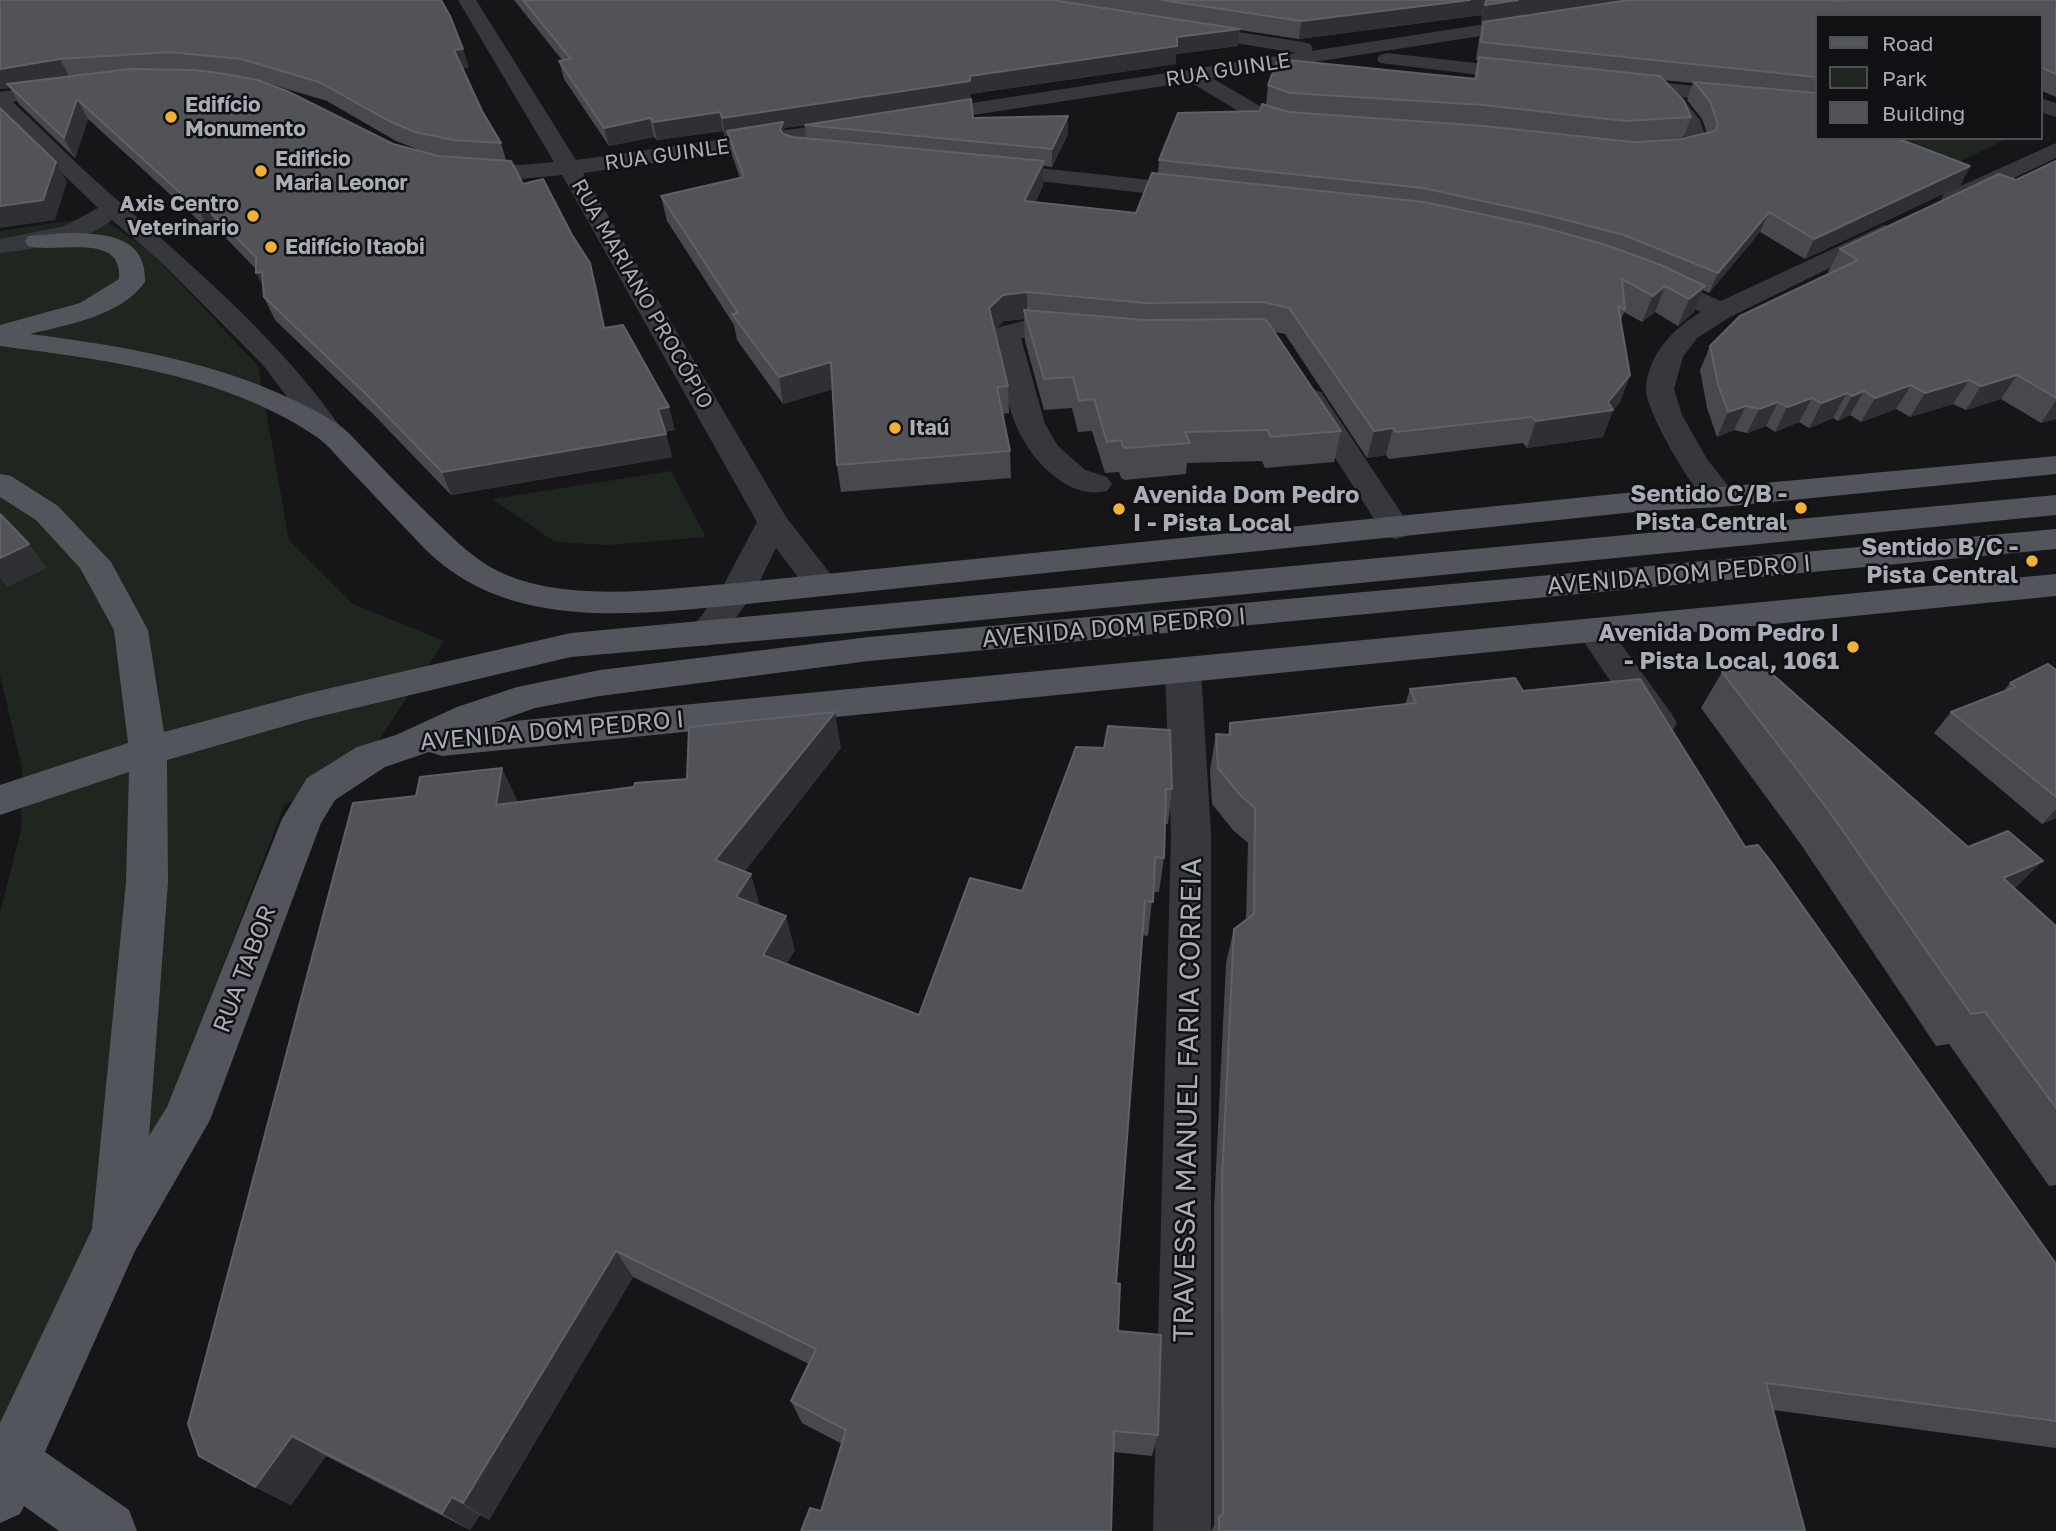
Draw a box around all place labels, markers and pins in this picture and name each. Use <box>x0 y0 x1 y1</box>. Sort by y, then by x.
place label: Edifício Monumento <box>185 92 306 142</box>
marker: Edifício Monumento <box>163 109 179 125</box>
place label: Edificio Maria Leonor <box>275 146 408 196</box>
marker: Edificio Maria Leonor <box>253 163 269 179</box>
place label: Axis Centro Veterinario <box>120 191 239 241</box>
marker: Axis Centro Veterinario <box>245 208 261 224</box>
place label: Edifício Itaobi <box>285 234 425 260</box>
marker: Edifício Itaobi <box>263 239 279 255</box>
place label: Itaú <box>909 415 949 441</box>
marker: Itaú <box>887 420 903 436</box>
place label: Sentido C/B - Pista Central <box>1630 480 1787 536</box>
place label: Avenida Dom Pedro I - Pista Local <box>1133 481 1359 537</box>
marker: Sentido C/B - Pista Central <box>1793 500 1809 516</box>
marker: Avenida Dom Pedro I - Pista Local <box>1111 501 1127 517</box>
place label: Sentido B/C - Pista Central <box>1861 533 2018 589</box>
marker: Sentido B/C - Pista Central <box>2024 553 2040 569</box>
place label: Avenida Dom Pedro I - Pista Local, 1061 <box>1599 619 1839 675</box>
marker: Avenida Dom Pedro I - Pista Local, 1061 <box>1845 639 1861 655</box>

